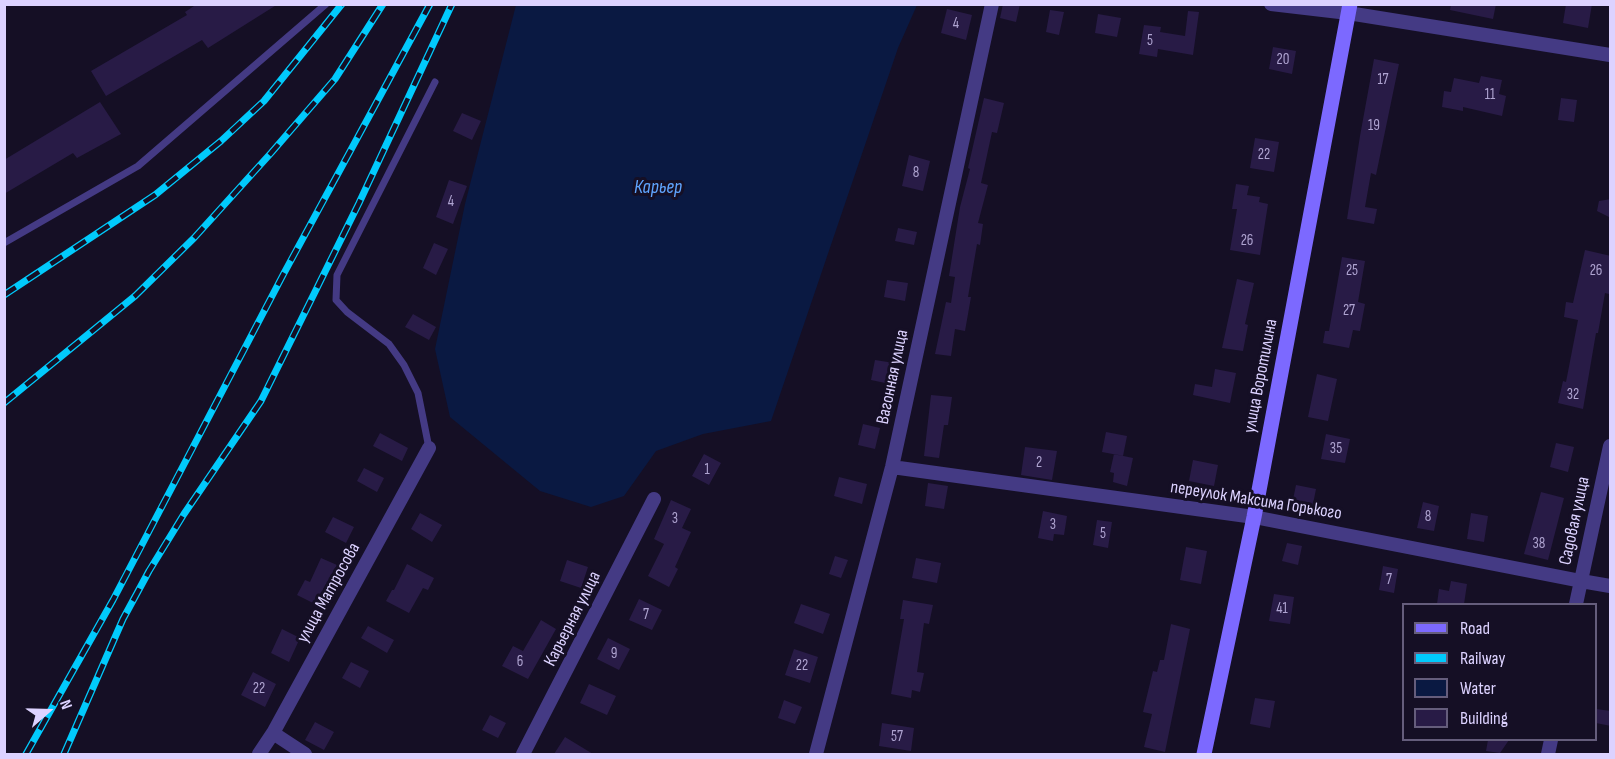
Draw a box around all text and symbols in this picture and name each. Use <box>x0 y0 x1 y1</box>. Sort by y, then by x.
house number: 4 <box>953 15 959 33</box>
house number: 5 <box>1147 32 1153 50</box>
house number: 20 <box>1277 51 1289 69</box>
house number: 17 <box>1377 71 1389 89</box>
house number: 11 <box>1485 86 1495 104</box>
house number: 19 <box>1368 117 1380 135</box>
house number: 22 <box>1258 146 1270 164</box>
house number: 8 <box>913 164 919 182</box>
water label: Карьер <box>634 176 682 200</box>
house number: 4 <box>448 193 454 211</box>
house number: 26 <box>1241 232 1253 250</box>
house number: 25 <box>1346 262 1358 280</box>
house number: 26 <box>1590 262 1602 280</box>
house number: 27 <box>1343 302 1355 320</box>
street label: улица Воротилина <box>1239 317 1283 435</box>
street label: Вагонная улица <box>872 328 914 426</box>
house number: 32 <box>1567 386 1579 404</box>
house number: 35 <box>1330 440 1342 458</box>
house number: 2 <box>1036 454 1042 472</box>
house number: 1 <box>704 461 710 479</box>
street label: Садовая улица <box>1555 475 1595 567</box>
street label: переулок Максима Горького <box>1169 477 1343 525</box>
house number: 8 <box>1425 508 1431 526</box>
house number: 3 <box>672 510 678 528</box>
house number: 3 <box>1050 516 1056 534</box>
house number: 5 <box>1100 525 1106 543</box>
house number: 38 <box>1533 535 1545 553</box>
street label: улица Матросова <box>293 539 365 647</box>
street label: Карьерная улица <box>540 568 606 670</box>
house number: 7 <box>1386 571 1392 589</box>
house number: 41 <box>1276 600 1288 618</box>
legend <box>1402 603 1597 741</box>
house number: 7 <box>643 606 649 624</box>
text: Road <box>1460 618 1490 639</box>
house number: 9 <box>611 645 617 663</box>
text: Railway <box>1460 648 1505 669</box>
house number: 6 <box>517 653 523 671</box>
house number: 22 <box>796 657 808 675</box>
text: Water <box>1460 678 1496 699</box>
house number: 22 <box>253 680 265 698</box>
north arrow <box>18 681 78 741</box>
text: N <box>55 697 76 712</box>
text: Building <box>1460 708 1508 729</box>
house number: 57 <box>891 728 903 746</box>

